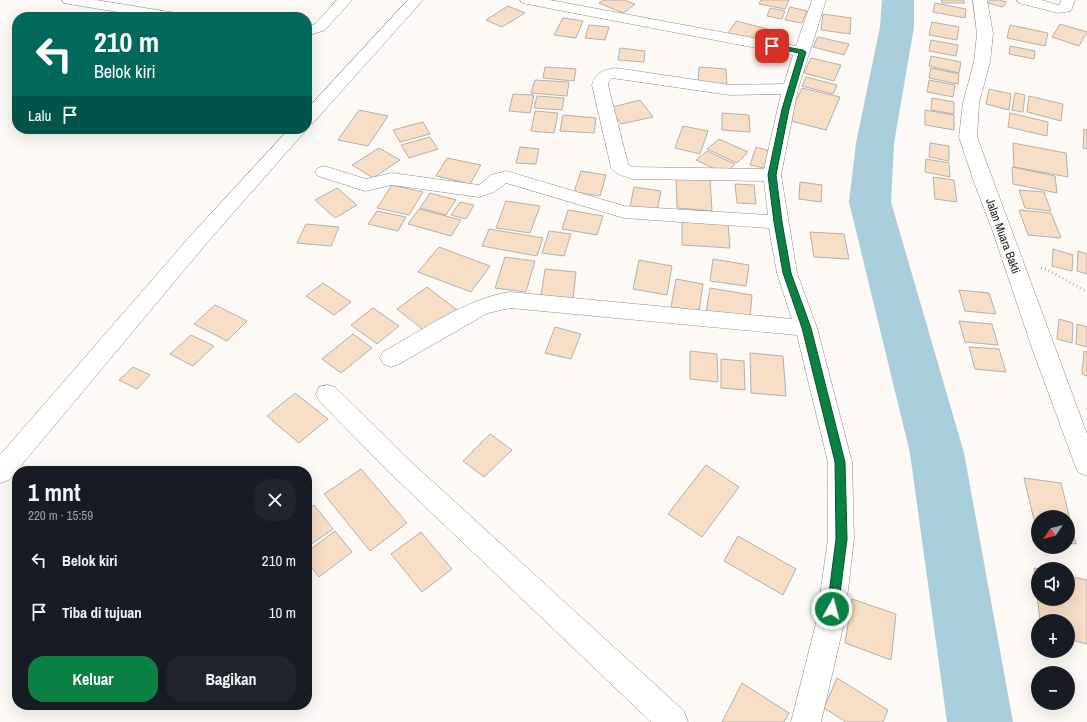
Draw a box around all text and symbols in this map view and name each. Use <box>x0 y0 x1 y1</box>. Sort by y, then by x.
text: 210 m <box>94 23 159 61</box>
icon: left <box>28 28 80 80</box>
pin <box>755 29 789 63</box>
icon: arrive <box>761 35 783 57</box>
text: Belok kiri <box>94 59 156 84</box>
icon: arrive <box>59 104 81 126</box>
text: Lalu <box>28 105 51 126</box>
street label: Jalan Muara Bakti <box>982 196 1024 276</box>
text: 1 mnt <box>28 476 81 508</box>
button: close <box>254 479 296 521</box>
text: 220 m · 15:59 <box>28 507 93 524</box>
north arrow <box>1031 510 1075 554</box>
map controls <box>1031 510 1075 710</box>
icon: left <box>28 549 50 571</box>
text: Belok kiri <box>62 550 117 571</box>
text: 210 m <box>262 550 296 571</box>
button: sound <box>1031 562 1075 606</box>
position arrow <box>811 588 853 630</box>
icon: arrive <box>28 601 50 623</box>
text: Tiba di tujuan <box>62 602 142 623</box>
text: 10 m <box>269 602 296 623</box>
button: + <box>1031 614 1075 658</box>
button: Keluar <box>28 656 158 702</box>
button: Bagikan <box>166 656 296 702</box>
button: − <box>1031 666 1075 710</box>

